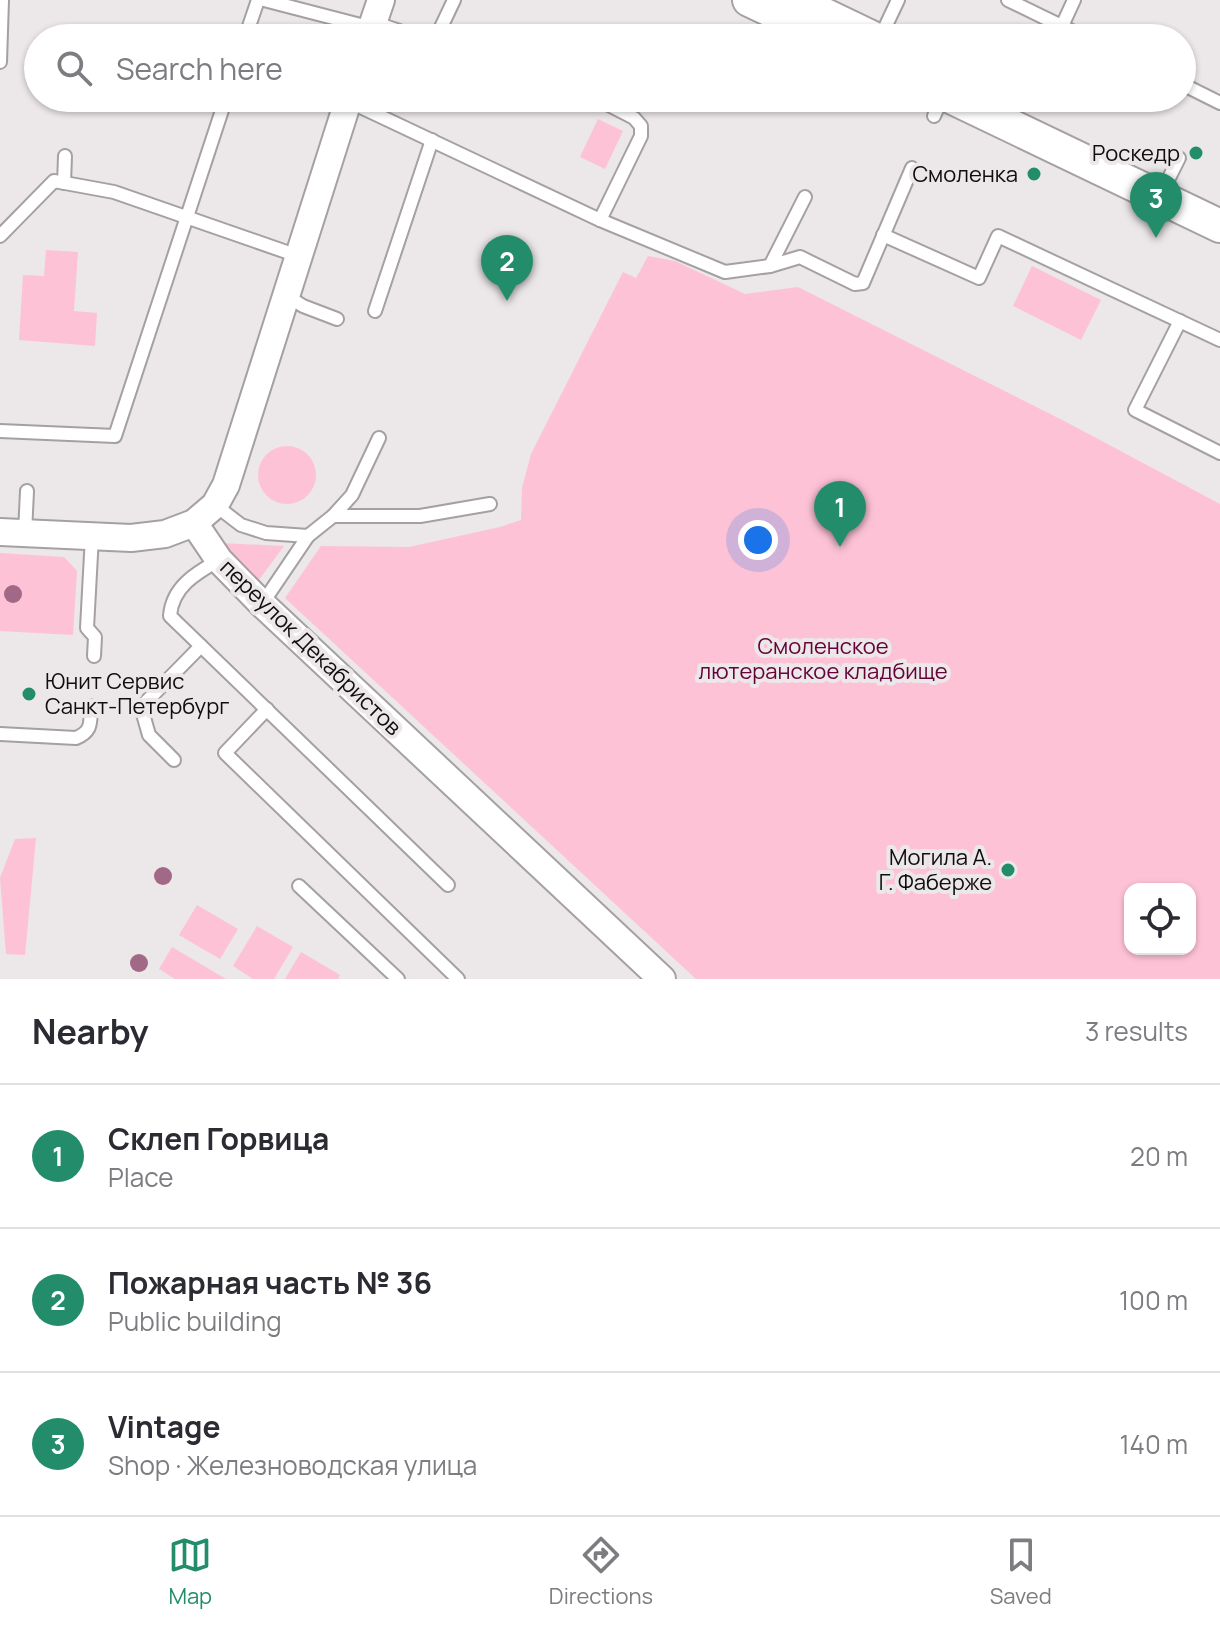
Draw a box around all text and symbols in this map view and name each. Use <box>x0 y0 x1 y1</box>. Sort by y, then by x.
search box <box>24 24 1196 112</box>
icon: search <box>52 46 96 90</box>
text: Search here <box>116 48 283 89</box>
place label: Роскедр <box>1092 138 1180 168</box>
marker: Роскедр <box>1187 144 1205 162</box>
place label: Смоленка <box>912 159 1018 189</box>
marker: Смоленка <box>1025 165 1043 183</box>
pin: 3 <box>1130 172 1182 238</box>
pin: 2 <box>481 235 533 301</box>
pin: 1 <box>814 481 866 547</box>
your location <box>738 520 778 560</box>
street label: переулок Декабристов <box>214 552 408 742</box>
park label: Смоленское лютеранское кладбище <box>698 631 948 686</box>
place label: Юнит Сервис Санкт-Петербург <box>45 666 229 721</box>
marker: Юнит Сервис Санкт-Петербург <box>20 685 38 703</box>
place label: Могила А. Г. Фаберже <box>879 842 992 897</box>
marker: Могила А. Г. Фаберже <box>999 861 1017 879</box>
map controls <box>1124 883 1196 955</box>
button: locate <box>1124 883 1196 955</box>
text: Nearby <box>32 1008 148 1054</box>
text: 3 results <box>1085 1013 1188 1049</box>
text: Склеп Горвица <box>108 1118 329 1159</box>
text: 1 <box>52 1138 64 1174</box>
text: 20 m <box>1130 1138 1188 1174</box>
text: Place <box>108 1159 173 1195</box>
text: Пожарная часть № 36 <box>108 1262 432 1303</box>
text: 2 <box>50 1282 66 1318</box>
text: 100 m <box>1119 1282 1188 1318</box>
text: Public building <box>108 1303 282 1339</box>
text: Vintage <box>108 1406 221 1447</box>
text: 3 <box>50 1426 66 1462</box>
text: 140 m <box>1119 1426 1188 1462</box>
text: Shop · Железноводская улица <box>108 1447 477 1483</box>
tab: Map <box>168 1533 212 1611</box>
tab: Directions <box>549 1533 653 1611</box>
tab: Saved <box>990 1533 1052 1611</box>

